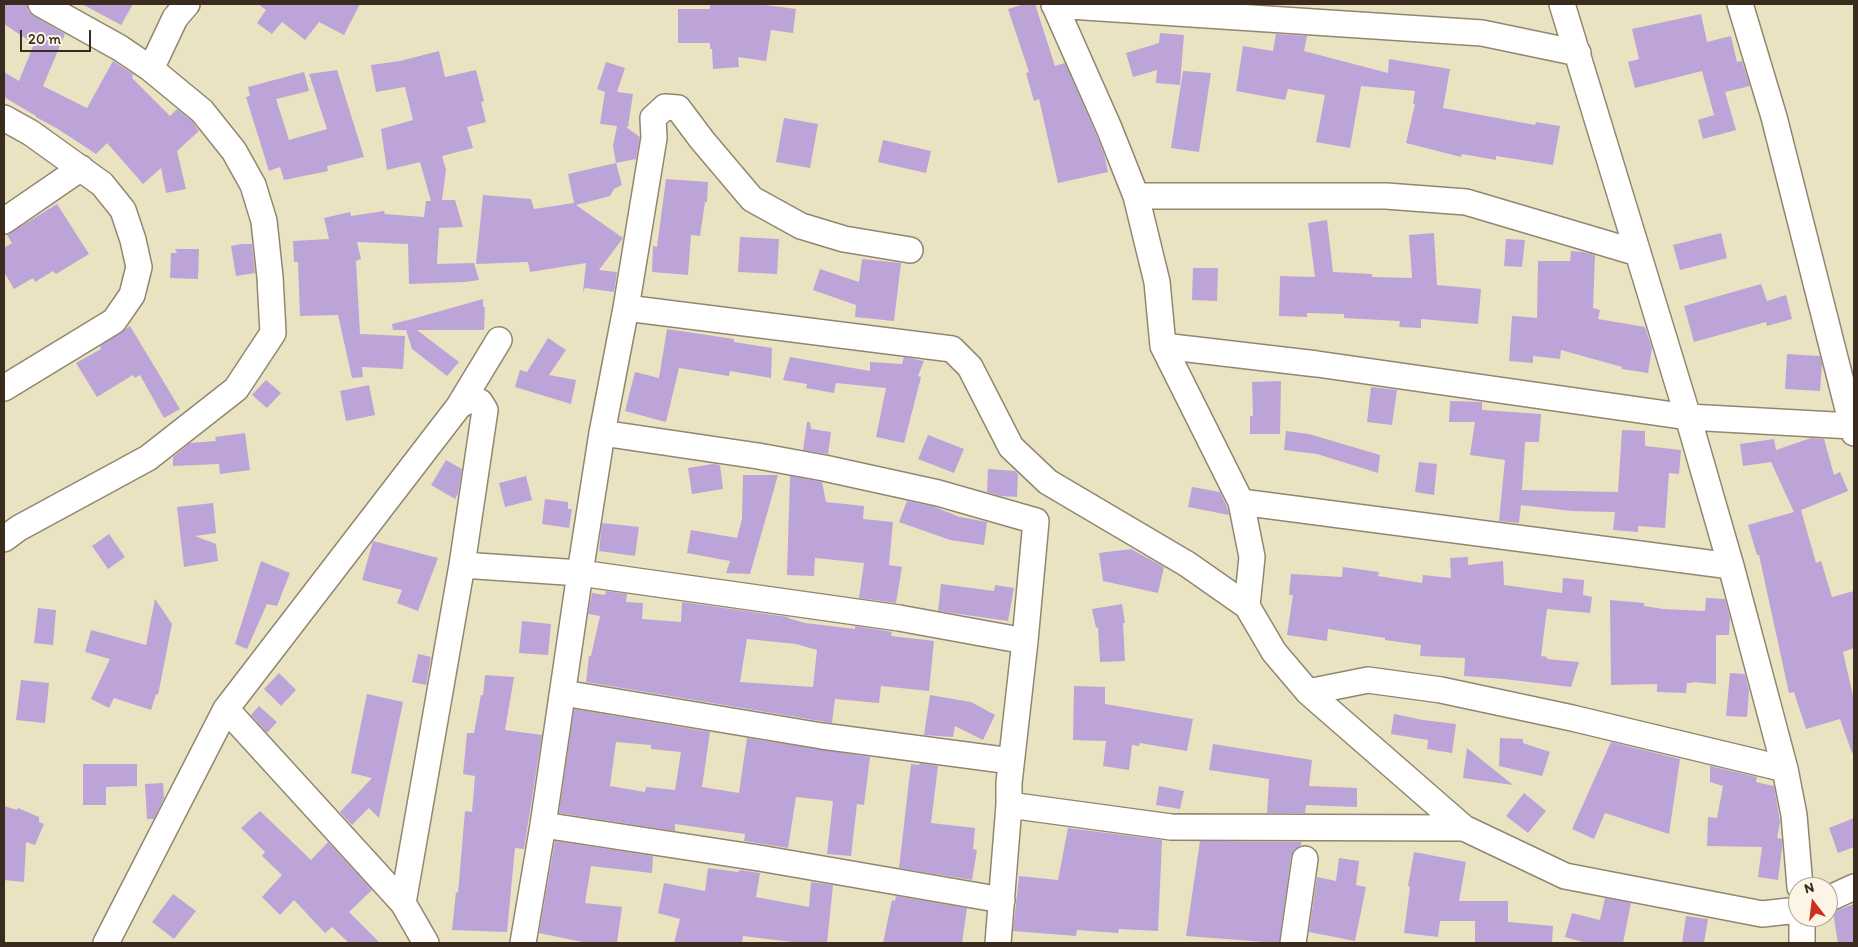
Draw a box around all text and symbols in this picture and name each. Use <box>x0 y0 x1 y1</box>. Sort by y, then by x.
scale bar <box>22 20 94 52</box>
text: 20 m <box>28 30 61 48</box>
north arrow <box>1788 877 1838 927</box>
text: N <box>1802 879 1816 897</box>

